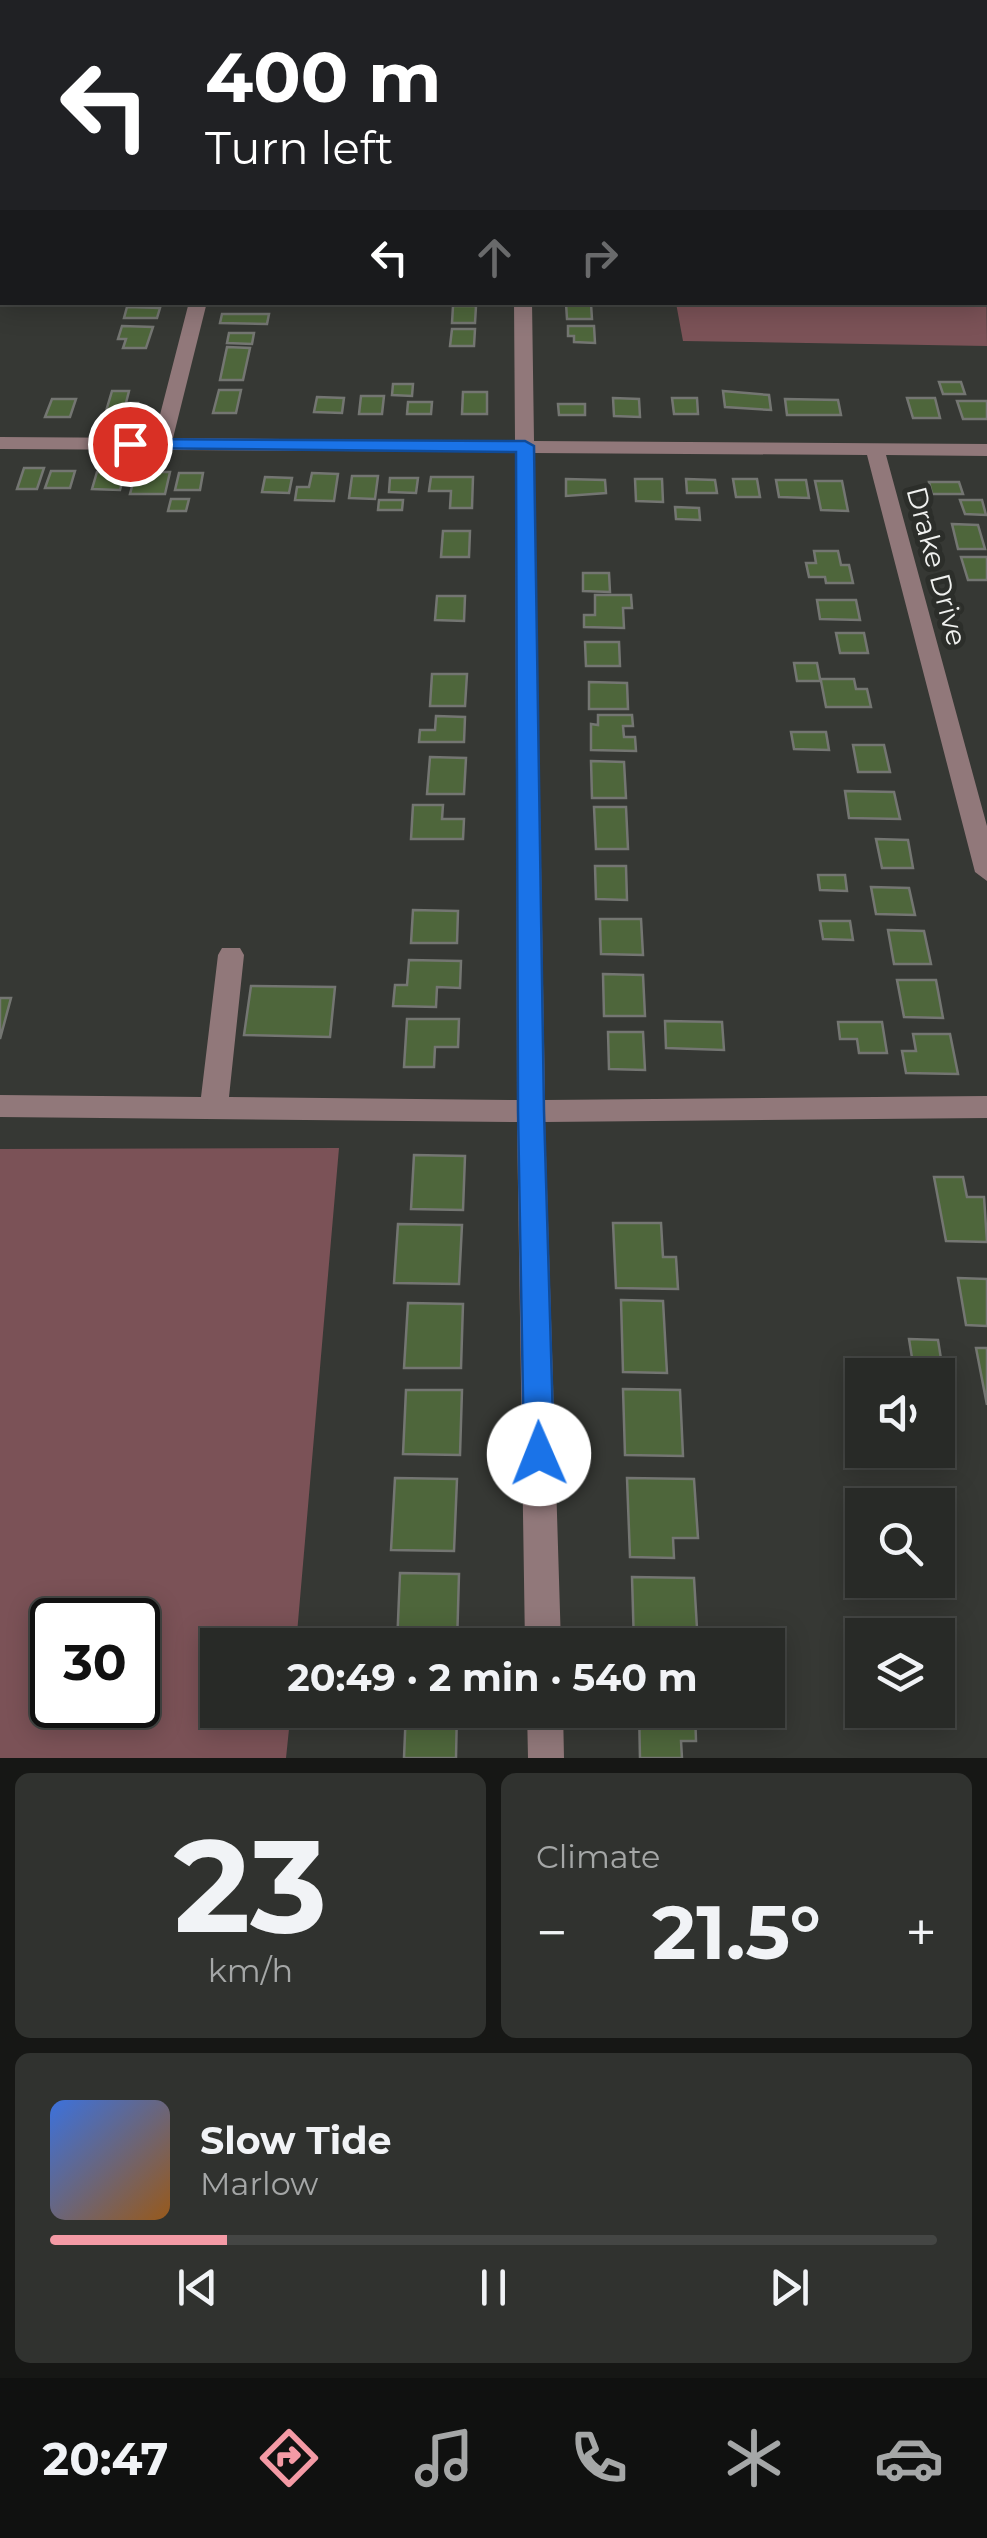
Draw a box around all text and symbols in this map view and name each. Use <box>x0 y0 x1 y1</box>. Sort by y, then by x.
text: 400 m <box>205 34 442 120</box>
icon: left <box>40 40 170 170</box>
text: Turn left <box>205 120 393 175</box>
icon: left <box>362 230 417 285</box>
icon: ahead <box>467 230 522 285</box>
icon: right <box>572 230 627 285</box>
pin <box>88 402 173 487</box>
icon: arrive <box>103 417 158 472</box>
street label: Drake Drive <box>899 483 975 649</box>
map controls <box>845 1358 955 1728</box>
button: sound <box>845 1358 955 1468</box>
position arrow <box>487 1402 591 1506</box>
button: search <box>845 1488 955 1598</box>
speed limit sign: 30 <box>30 1598 160 1728</box>
button: layers <box>845 1618 955 1728</box>
text: 20:49 · 2 min · 540 m <box>287 1654 698 1701</box>
text: 23 <box>174 1806 327 1965</box>
text: Climate <box>536 1837 660 1876</box>
text: 21.5° <box>652 1886 821 1978</box>
text: − <box>536 1899 568 1966</box>
text: + <box>905 1899 937 1966</box>
text: km/h <box>208 1951 293 1990</box>
text: Slow Tide <box>200 2117 392 2164</box>
text: Marlow <box>200 2164 318 2203</box>
icon: previous <box>170 2260 225 2315</box>
icon: pause <box>466 2260 521 2315</box>
icon: next <box>762 2260 817 2315</box>
icon: directions <box>254 2423 324 2493</box>
icon: music <box>409 2423 479 2493</box>
icon: phone <box>564 2423 634 2493</box>
icon: climate <box>719 2423 789 2493</box>
icon: car <box>874 2423 944 2493</box>
text: 20:47 <box>43 2431 169 2486</box>

